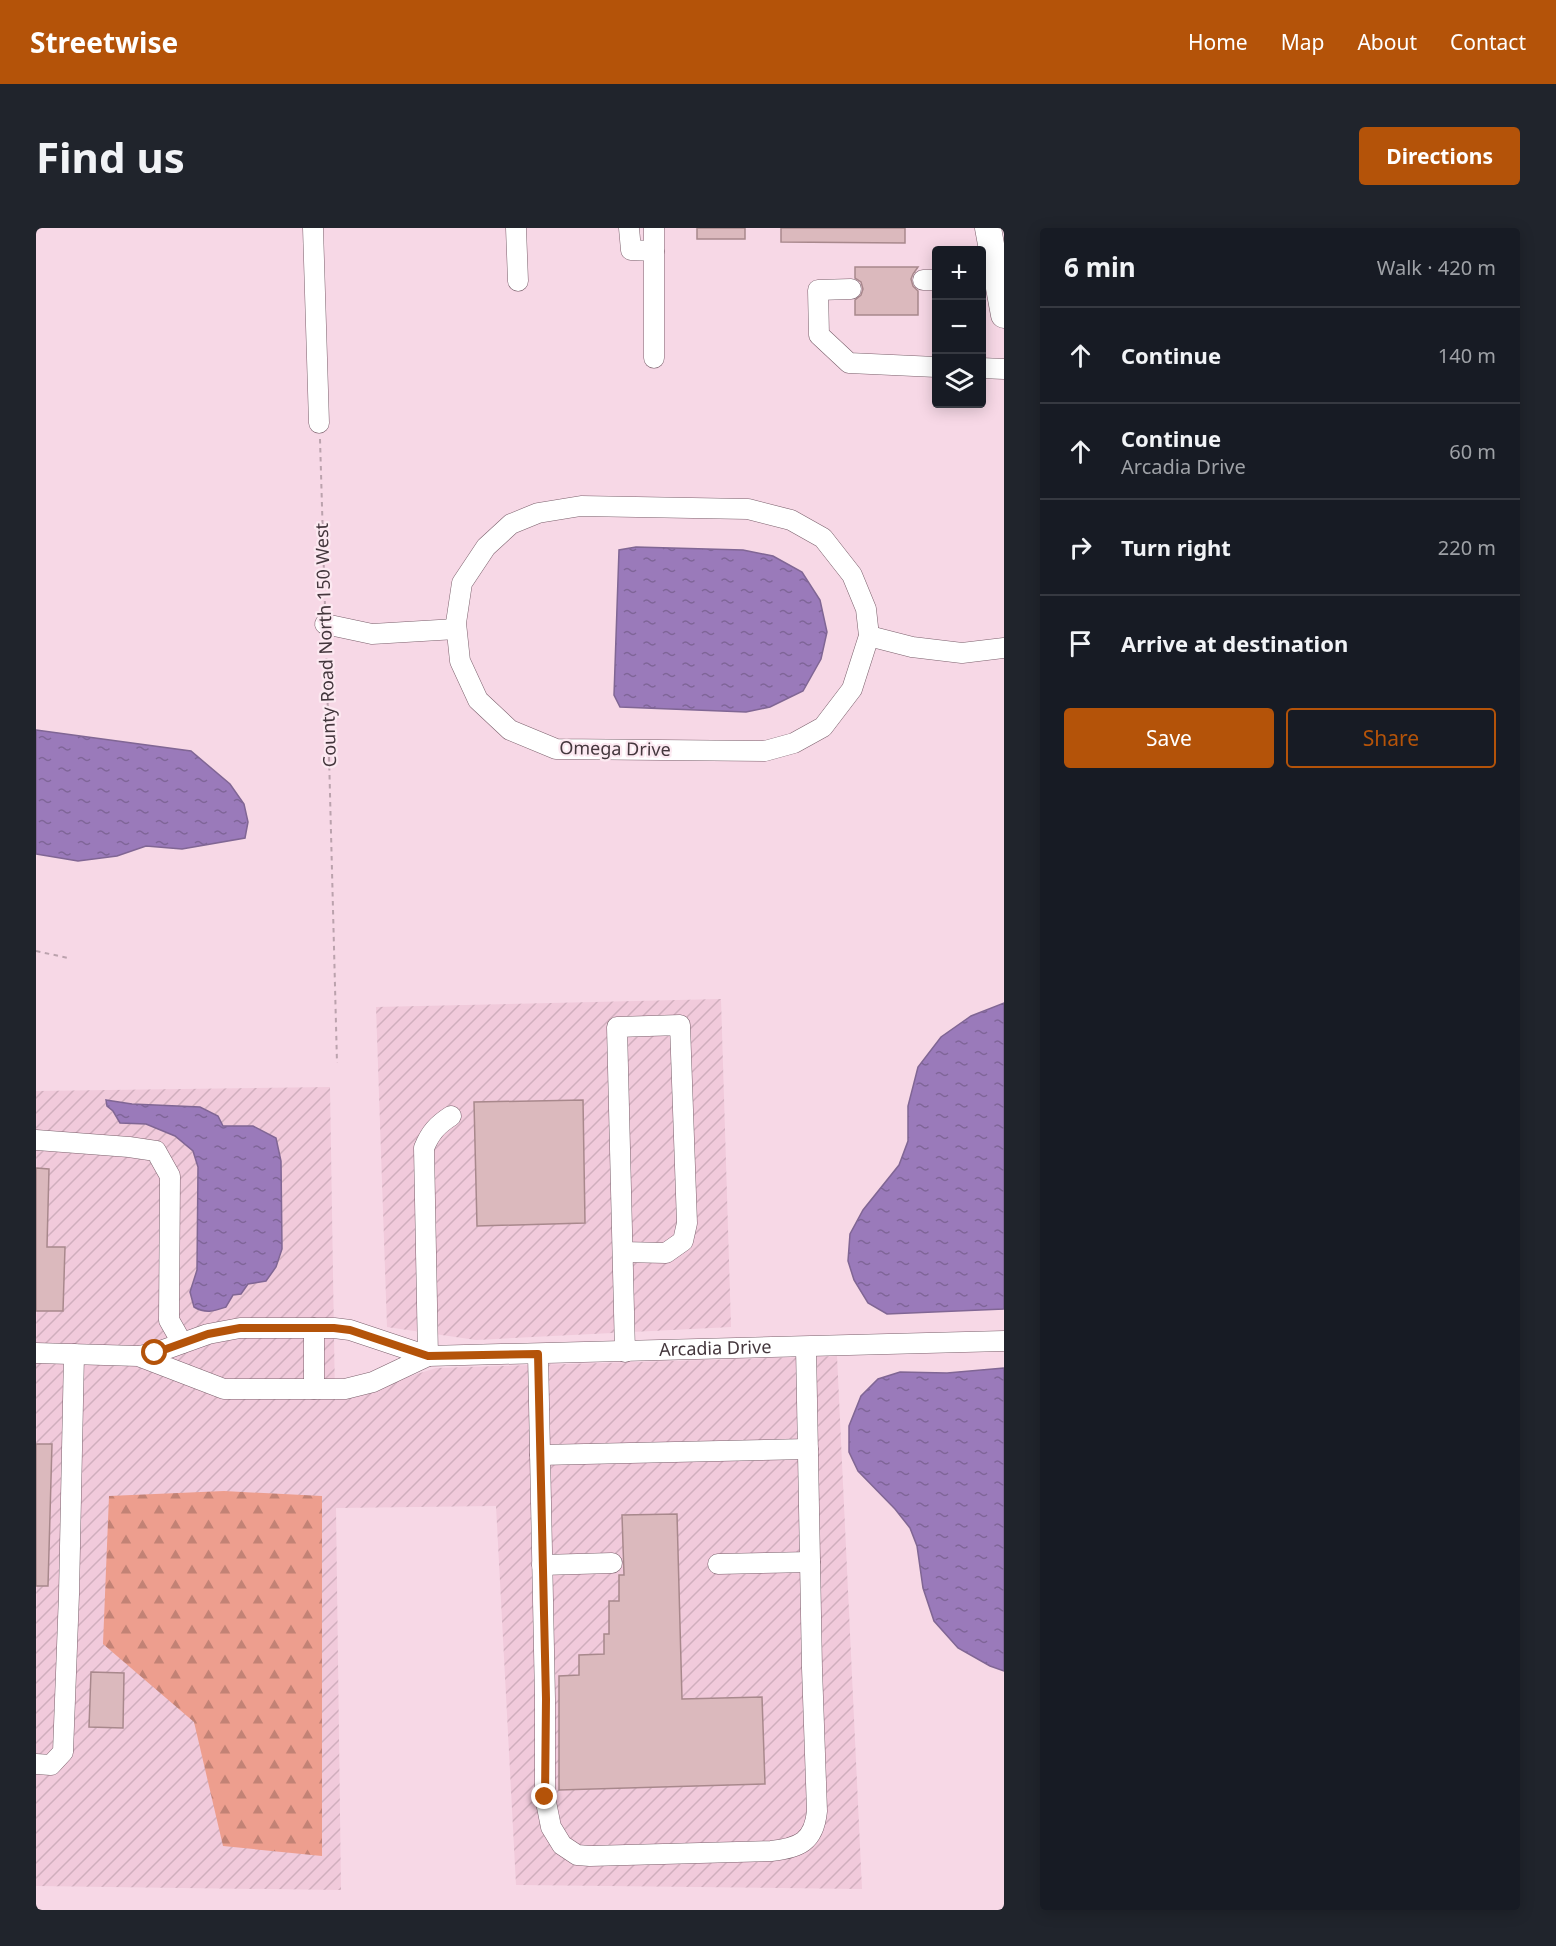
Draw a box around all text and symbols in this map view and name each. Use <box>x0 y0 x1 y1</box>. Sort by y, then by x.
text: Streetwise <box>30 23 178 61</box>
text: Home <box>1188 28 1248 56</box>
text: Map <box>1281 28 1324 56</box>
text: About <box>1357 28 1417 56</box>
text: Contact <box>1450 28 1526 56</box>
button: Directions <box>1359 127 1520 185</box>
text: Find us <box>36 128 185 185</box>
map controls <box>932 246 986 408</box>
button: + <box>932 246 986 300</box>
text: 6 min <box>1064 249 1136 285</box>
text: Walk · 420 m <box>1377 254 1496 281</box>
button: − <box>932 300 986 354</box>
icon: ahead <box>1064 339 1097 372</box>
text: Continue <box>1121 340 1221 370</box>
text: 140 m <box>1438 342 1496 369</box>
button: layers <box>932 354 986 408</box>
text: Continue <box>1121 423 1221 453</box>
icon: ahead <box>1064 435 1097 468</box>
text: 60 m <box>1449 438 1496 465</box>
text: Arcadia Drive <box>1121 453 1246 480</box>
street label: County Road North 150 West <box>309 522 341 768</box>
icon: right <box>1064 531 1097 564</box>
text: Turn right <box>1121 532 1231 562</box>
text: 220 m <box>1438 534 1496 561</box>
icon: arrive <box>1064 627 1097 660</box>
text: Arrive at destination <box>1121 628 1348 658</box>
button: Save <box>1064 708 1274 768</box>
button: Share <box>1286 708 1496 768</box>
street label: Omega Drive <box>559 735 671 761</box>
street label: Arcadia Drive <box>659 1334 772 1361</box>
route start <box>141 1339 167 1365</box>
route end <box>531 1783 557 1809</box>

